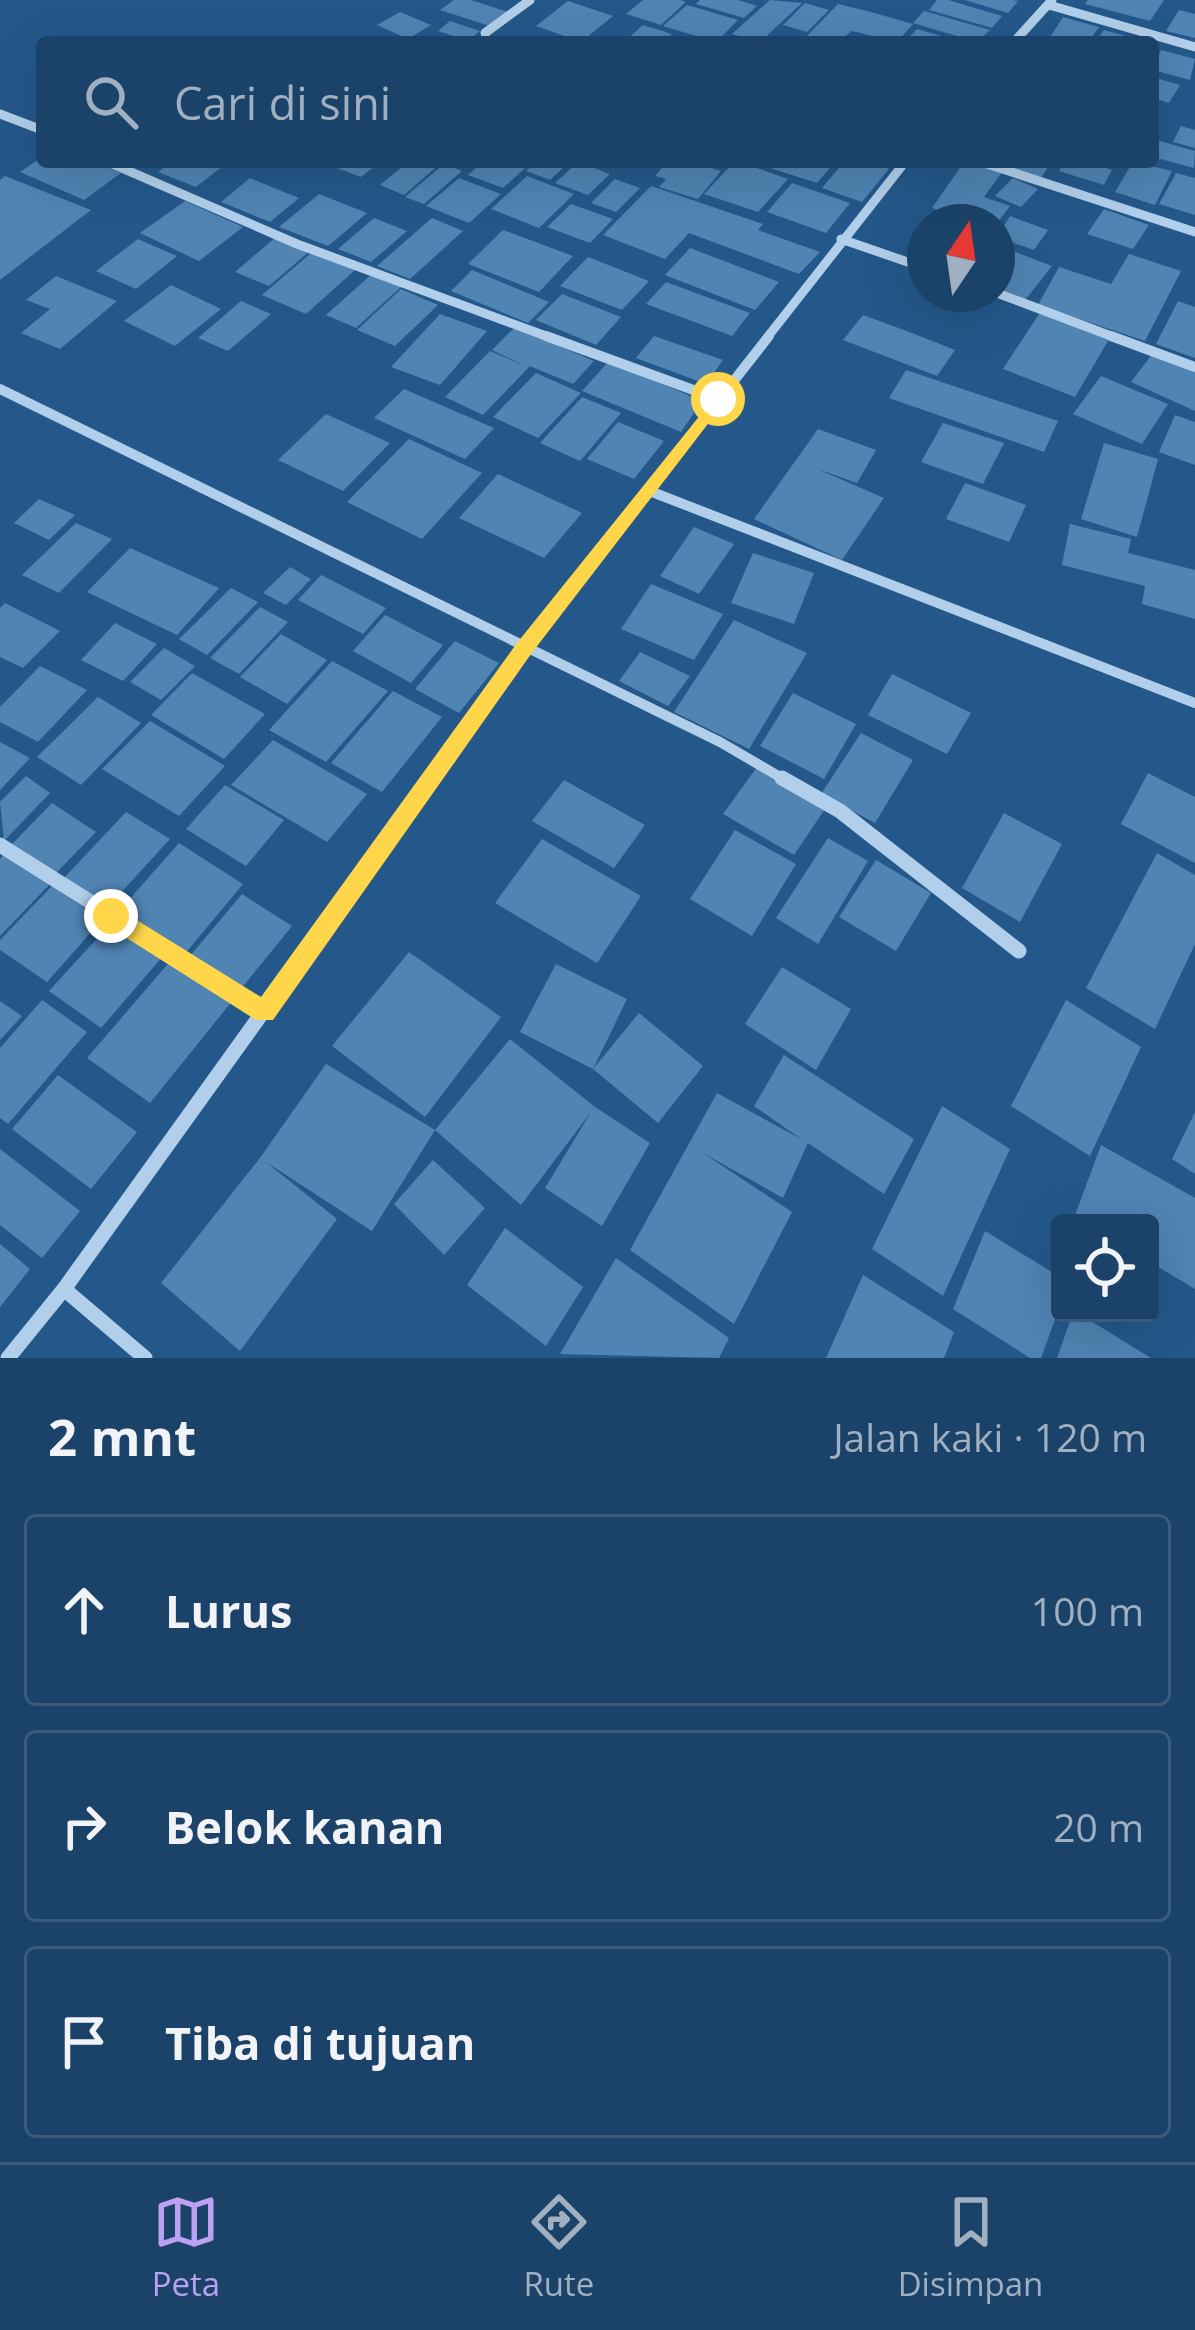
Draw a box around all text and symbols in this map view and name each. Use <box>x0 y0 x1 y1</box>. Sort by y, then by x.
search box <box>36 36 1159 168</box>
icon: search <box>78 69 144 135</box>
text: Cari di sini <box>174 72 391 133</box>
north arrow <box>907 204 1015 312</box>
route start <box>691 372 745 426</box>
route end <box>84 889 138 943</box>
map controls <box>1051 1214 1159 1322</box>
button: locate <box>1051 1214 1159 1322</box>
text: 2 mnt <box>48 1401 196 1471</box>
text: Jalan kaki · 120 m <box>833 1410 1147 1463</box>
icon: ahead <box>51 1577 117 1643</box>
text: Lurus <box>165 1580 292 1641</box>
text: 100 m <box>1031 1584 1144 1637</box>
icon: right <box>51 1793 117 1859</box>
text: Belok kanan <box>165 1796 444 1857</box>
text: 20 m <box>1053 1800 1144 1853</box>
icon: arrive <box>51 2009 117 2075</box>
text: Tiba di tujuan <box>165 2012 475 2073</box>
tab: Peta <box>152 2189 220 2306</box>
tab: Rute <box>523 2189 594 2306</box>
tab: Disimpan <box>898 2189 1043 2306</box>

